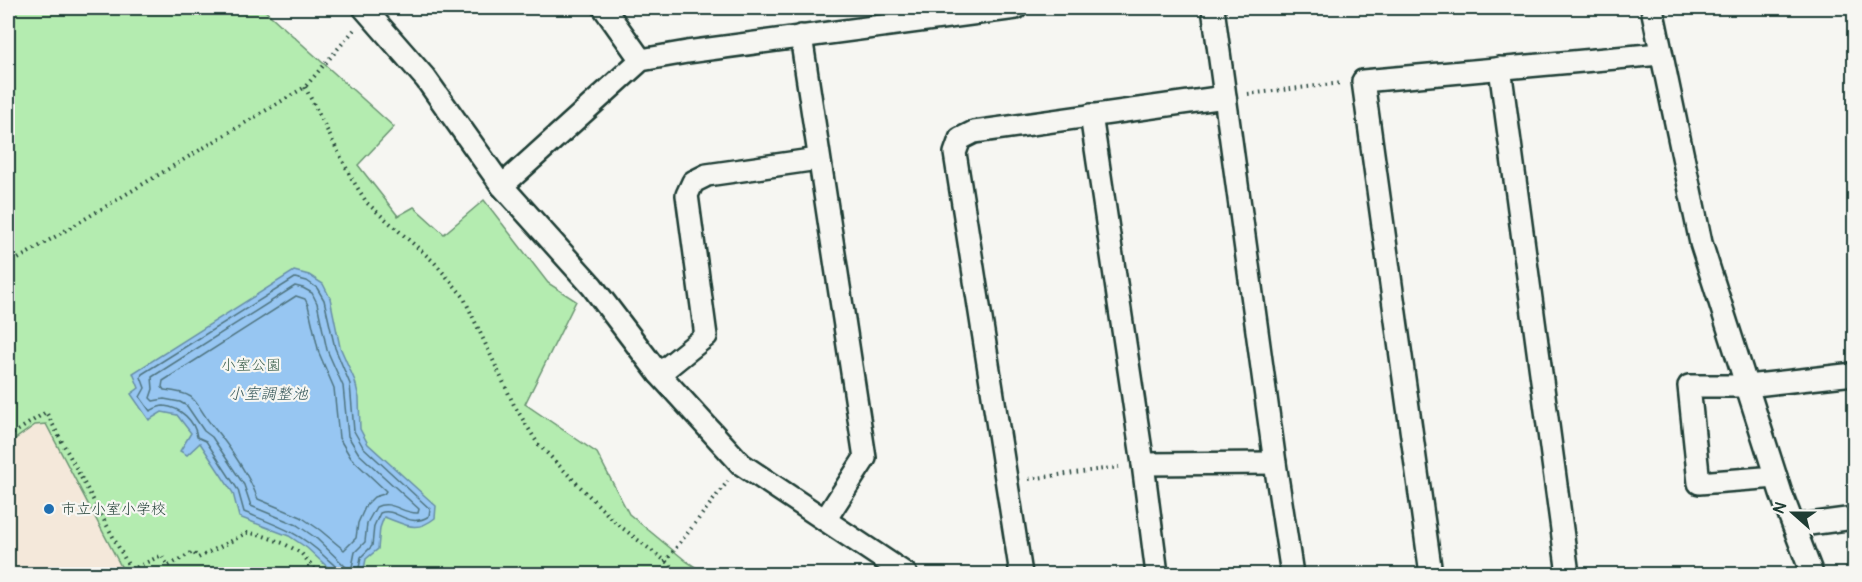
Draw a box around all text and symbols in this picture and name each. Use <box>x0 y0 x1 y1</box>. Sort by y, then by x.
park label: 小室公園 <box>221 356 281 375</box>
water label: 小室調整池 <box>228 384 309 404</box>
north arrow <box>1763 483 1823 543</box>
text: N <box>1769 499 1791 517</box>
place label: 市立小室小学校 <box>61 500 166 519</box>
marker: 市立小室小学校 <box>42 502 56 516</box>

